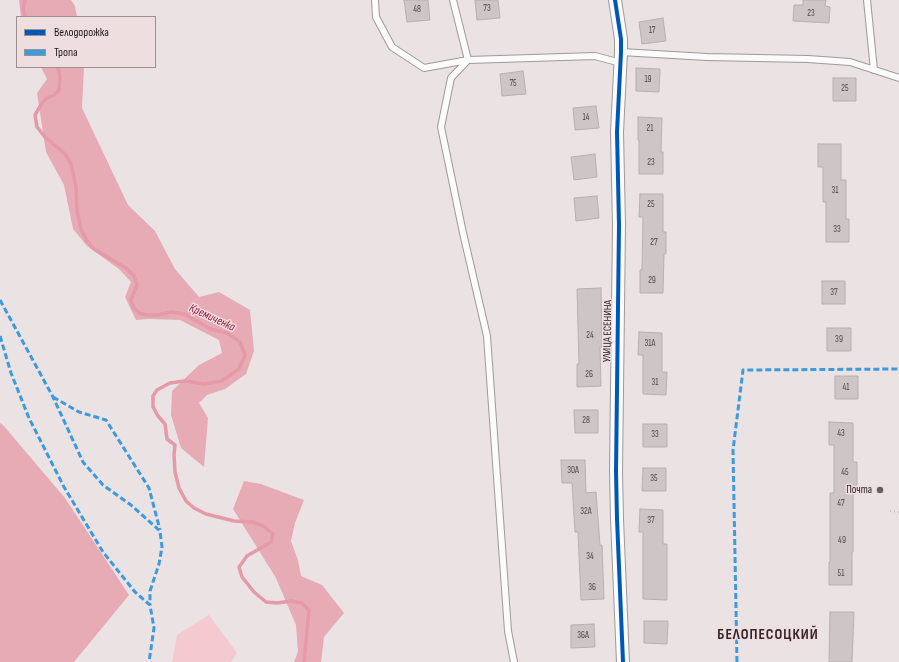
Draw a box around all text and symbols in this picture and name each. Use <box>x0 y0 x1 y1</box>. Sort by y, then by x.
house number: 73 <box>483 4 491 14</box>
house number: 48 <box>413 5 421 15</box>
house number: 23 <box>807 9 815 19</box>
legend <box>16 16 156 68</box>
text: Велодорожка <box>54 25 109 40</box>
house number: 17 <box>649 26 655 36</box>
text: Тропа <box>54 45 78 60</box>
house number: 19 <box>644 75 652 85</box>
house number: 75 <box>509 79 517 89</box>
house number: 25 <box>841 84 849 94</box>
house number: 14 <box>583 113 589 123</box>
house number: 21 <box>647 124 653 134</box>
house number: 23 <box>647 158 655 168</box>
house number: 31 <box>832 186 838 196</box>
house number: 25 <box>647 200 655 210</box>
house number: 33 <box>833 225 841 235</box>
house number: 27 <box>650 238 658 248</box>
house number: 29 <box>648 276 656 286</box>
house number: 37 <box>830 288 838 298</box>
street label: УЛИЦА ЕСЕНИНА <box>601 300 615 362</box>
water label: Кремиченка <box>187 301 237 335</box>
house number: 24 <box>586 331 594 341</box>
house number: 39 <box>835 335 843 345</box>
house number: 31А <box>645 339 655 349</box>
house number: 26 <box>585 370 593 380</box>
house number: 31 <box>652 378 658 388</box>
house number: 41 <box>843 383 849 393</box>
house number: 28 <box>582 416 590 426</box>
house number: 43 <box>837 429 845 439</box>
house number: 33 <box>651 430 659 440</box>
house number: 30А <box>567 466 579 476</box>
house number: 45 <box>841 468 849 478</box>
house number: 35 <box>650 474 658 484</box>
place label: Почта <box>846 483 872 497</box>
marker: Почта <box>875 485 885 495</box>
house number: 47 <box>837 499 845 509</box>
house number: 32А <box>580 507 592 517</box>
house number: 37 <box>647 516 655 526</box>
house number: 49 <box>838 536 846 546</box>
house number: 34 <box>586 552 594 562</box>
house number: 51 <box>838 569 844 579</box>
house number: 36 <box>588 583 596 593</box>
district label: БЕЛОПЕСОЦКИЙ <box>717 626 819 644</box>
house number: 36А <box>577 631 589 641</box>

